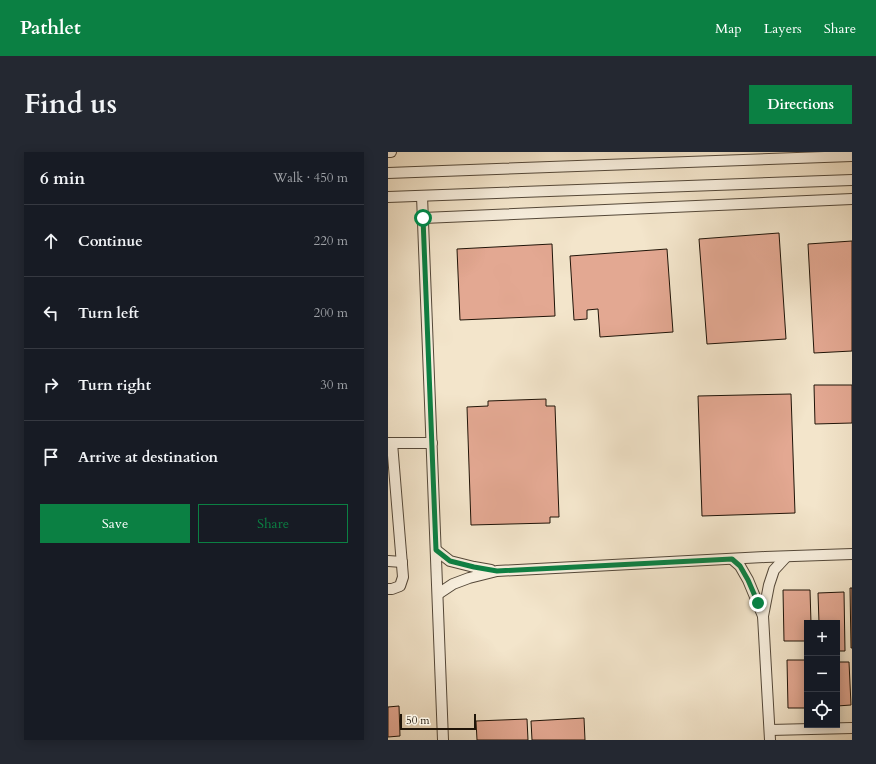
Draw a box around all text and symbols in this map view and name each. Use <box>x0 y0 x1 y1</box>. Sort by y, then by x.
text: Pathlet <box>20 15 81 41</box>
text: Map <box>715 19 742 38</box>
text: Layers <box>764 19 802 38</box>
text: Share <box>824 19 856 38</box>
text: Find us <box>24 85 117 123</box>
button: Directions <box>749 85 852 124</box>
text: 6 min <box>40 167 85 190</box>
text: Walk · 450 m <box>273 169 348 187</box>
route start <box>414 209 432 227</box>
icon: ahead <box>40 230 62 252</box>
text: Continue <box>78 231 143 251</box>
text: 220 m <box>314 232 348 250</box>
icon: left <box>40 302 62 324</box>
text: Turn left <box>78 303 139 323</box>
text: 200 m <box>314 304 348 322</box>
icon: right <box>40 374 62 396</box>
text: Turn right <box>78 375 151 395</box>
text: 30 m <box>320 376 348 394</box>
icon: arrive <box>40 446 62 468</box>
text: Arrive at destination <box>78 447 218 467</box>
button: Save <box>40 504 190 543</box>
button: Share <box>198 504 348 543</box>
route end <box>749 594 767 612</box>
map controls <box>804 620 840 728</box>
button: + <box>804 620 840 656</box>
button: − <box>804 656 840 692</box>
button: locate <box>804 692 840 728</box>
scale bar <box>400 712 476 731</box>
text: 50 m <box>406 713 430 728</box>

